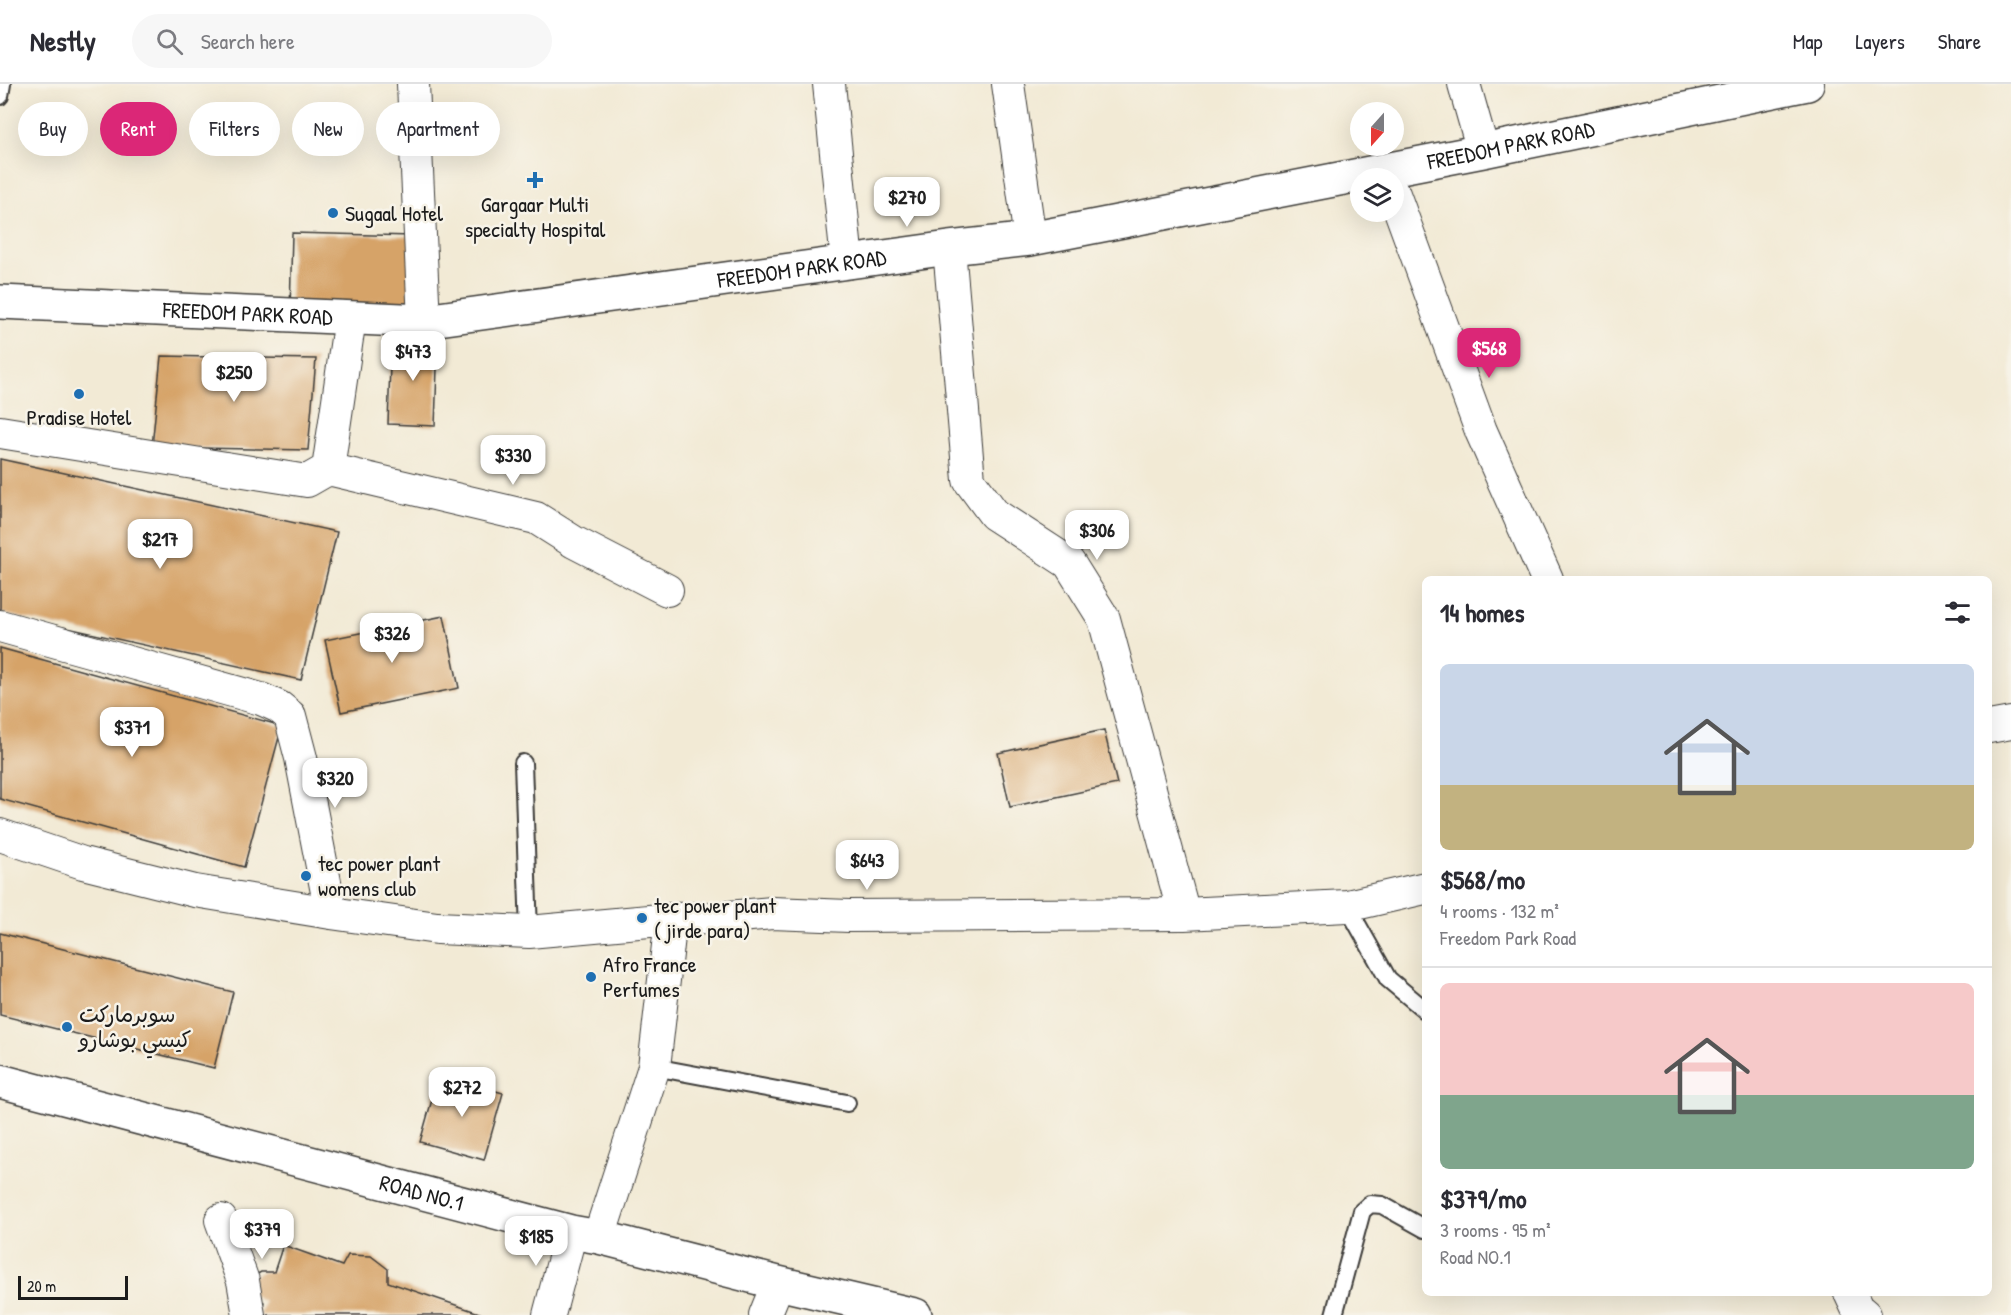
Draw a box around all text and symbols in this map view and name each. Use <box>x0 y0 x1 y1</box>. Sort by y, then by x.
search box <box>132 14 552 68</box>
text: Nestly <box>30 22 96 60</box>
icon: search <box>153 25 186 58</box>
text: Search here <box>201 26 295 56</box>
text: Map <box>1793 27 1822 56</box>
text: Layers <box>1855 27 1905 56</box>
text: Share <box>1938 27 1981 56</box>
chip: Buy <box>18 102 88 156</box>
chip: Rent <box>100 102 177 156</box>
chip: Filters <box>189 102 280 156</box>
chip: New <box>292 102 364 156</box>
chip: Apartment <box>376 102 500 156</box>
north arrow <box>1350 102 1404 156</box>
map controls <box>1350 102 1404 222</box>
street label: FREEDOM PARK ROAD <box>1424 113 1598 177</box>
button: layers <box>1350 168 1404 222</box>
marker: Gargaar Multi specialty Hospital <box>526 171 544 189</box>
pin: $270 <box>871 177 943 228</box>
text: $270 <box>888 183 926 210</box>
place label: Gargaar Multi specialty Hospital <box>465 189 605 244</box>
place label: Sugaal Hotel <box>345 198 443 228</box>
marker: Sugaal Hotel <box>326 206 340 220</box>
street label: FREEDOM PARK ROAD <box>715 242 889 295</box>
street label: FREEDOM PARK ROAD <box>161 294 334 332</box>
pin: $568 <box>1453 328 1525 379</box>
pin: $473 <box>377 331 449 382</box>
text: $568 <box>1471 334 1507 361</box>
text: $473 <box>395 337 431 364</box>
pin: $250 <box>198 352 270 403</box>
text: $250 <box>216 358 252 385</box>
marker: Pradise Hotel <box>72 387 86 401</box>
place label: Pradise Hotel <box>27 402 132 432</box>
pin: $330 <box>477 435 549 486</box>
text: $330 <box>494 441 532 468</box>
pin: $306 <box>1061 510 1133 561</box>
text: $306 <box>1079 516 1115 543</box>
pin: $217 <box>124 519 196 570</box>
text: $217 <box>142 525 178 552</box>
text: 14 homes <box>1440 595 1525 630</box>
icon: filters <box>1941 596 1974 629</box>
pin: $326 <box>356 613 428 664</box>
text: $326 <box>374 619 410 646</box>
icon: home <box>1653 703 1761 811</box>
pin: $371 <box>96 707 168 758</box>
text: $371 <box>114 713 150 740</box>
pin: $320 <box>299 758 371 809</box>
text: $320 <box>316 764 354 791</box>
pin: $643 <box>831 840 903 891</box>
text: $643 <box>850 846 884 873</box>
place label: tec power plant womens club <box>318 848 441 903</box>
text: $568/mo <box>1440 862 1525 897</box>
marker: tec power plant womens club <box>299 869 313 883</box>
place label: tec power plant ( jirde para) <box>654 890 777 945</box>
text: 4 rooms · 132 m² <box>1440 897 1559 924</box>
marker: tec power plant ( jirde para) <box>635 911 649 925</box>
text: Freedom Park Road <box>1440 924 1576 951</box>
place label: Afro France Perfumes <box>603 949 697 1004</box>
marker: Afro France Perfumes <box>584 970 598 984</box>
place label: سوبرماركت كيسي بوشارو <box>77 999 191 1059</box>
marker: سوبرماركت كيسي بوشارو <box>60 1020 74 1034</box>
icon: home <box>1653 1022 1761 1130</box>
pin: $272 <box>426 1067 498 1118</box>
text: $272 <box>443 1073 481 1100</box>
street label: ROAD NO.1 <box>377 1167 467 1218</box>
text: $379/mo <box>1440 1181 1526 1216</box>
pin: $379 <box>226 1209 298 1260</box>
text: $379 <box>244 1215 280 1242</box>
pin: $185 <box>500 1216 572 1267</box>
text: 3 rooms · 95 m² <box>1440 1216 1550 1243</box>
text: $185 <box>519 1222 553 1249</box>
text: Road NO.1 <box>1440 1243 1511 1270</box>
scale bar <box>18 1273 128 1300</box>
text: 20 m <box>27 1275 56 1297</box>

